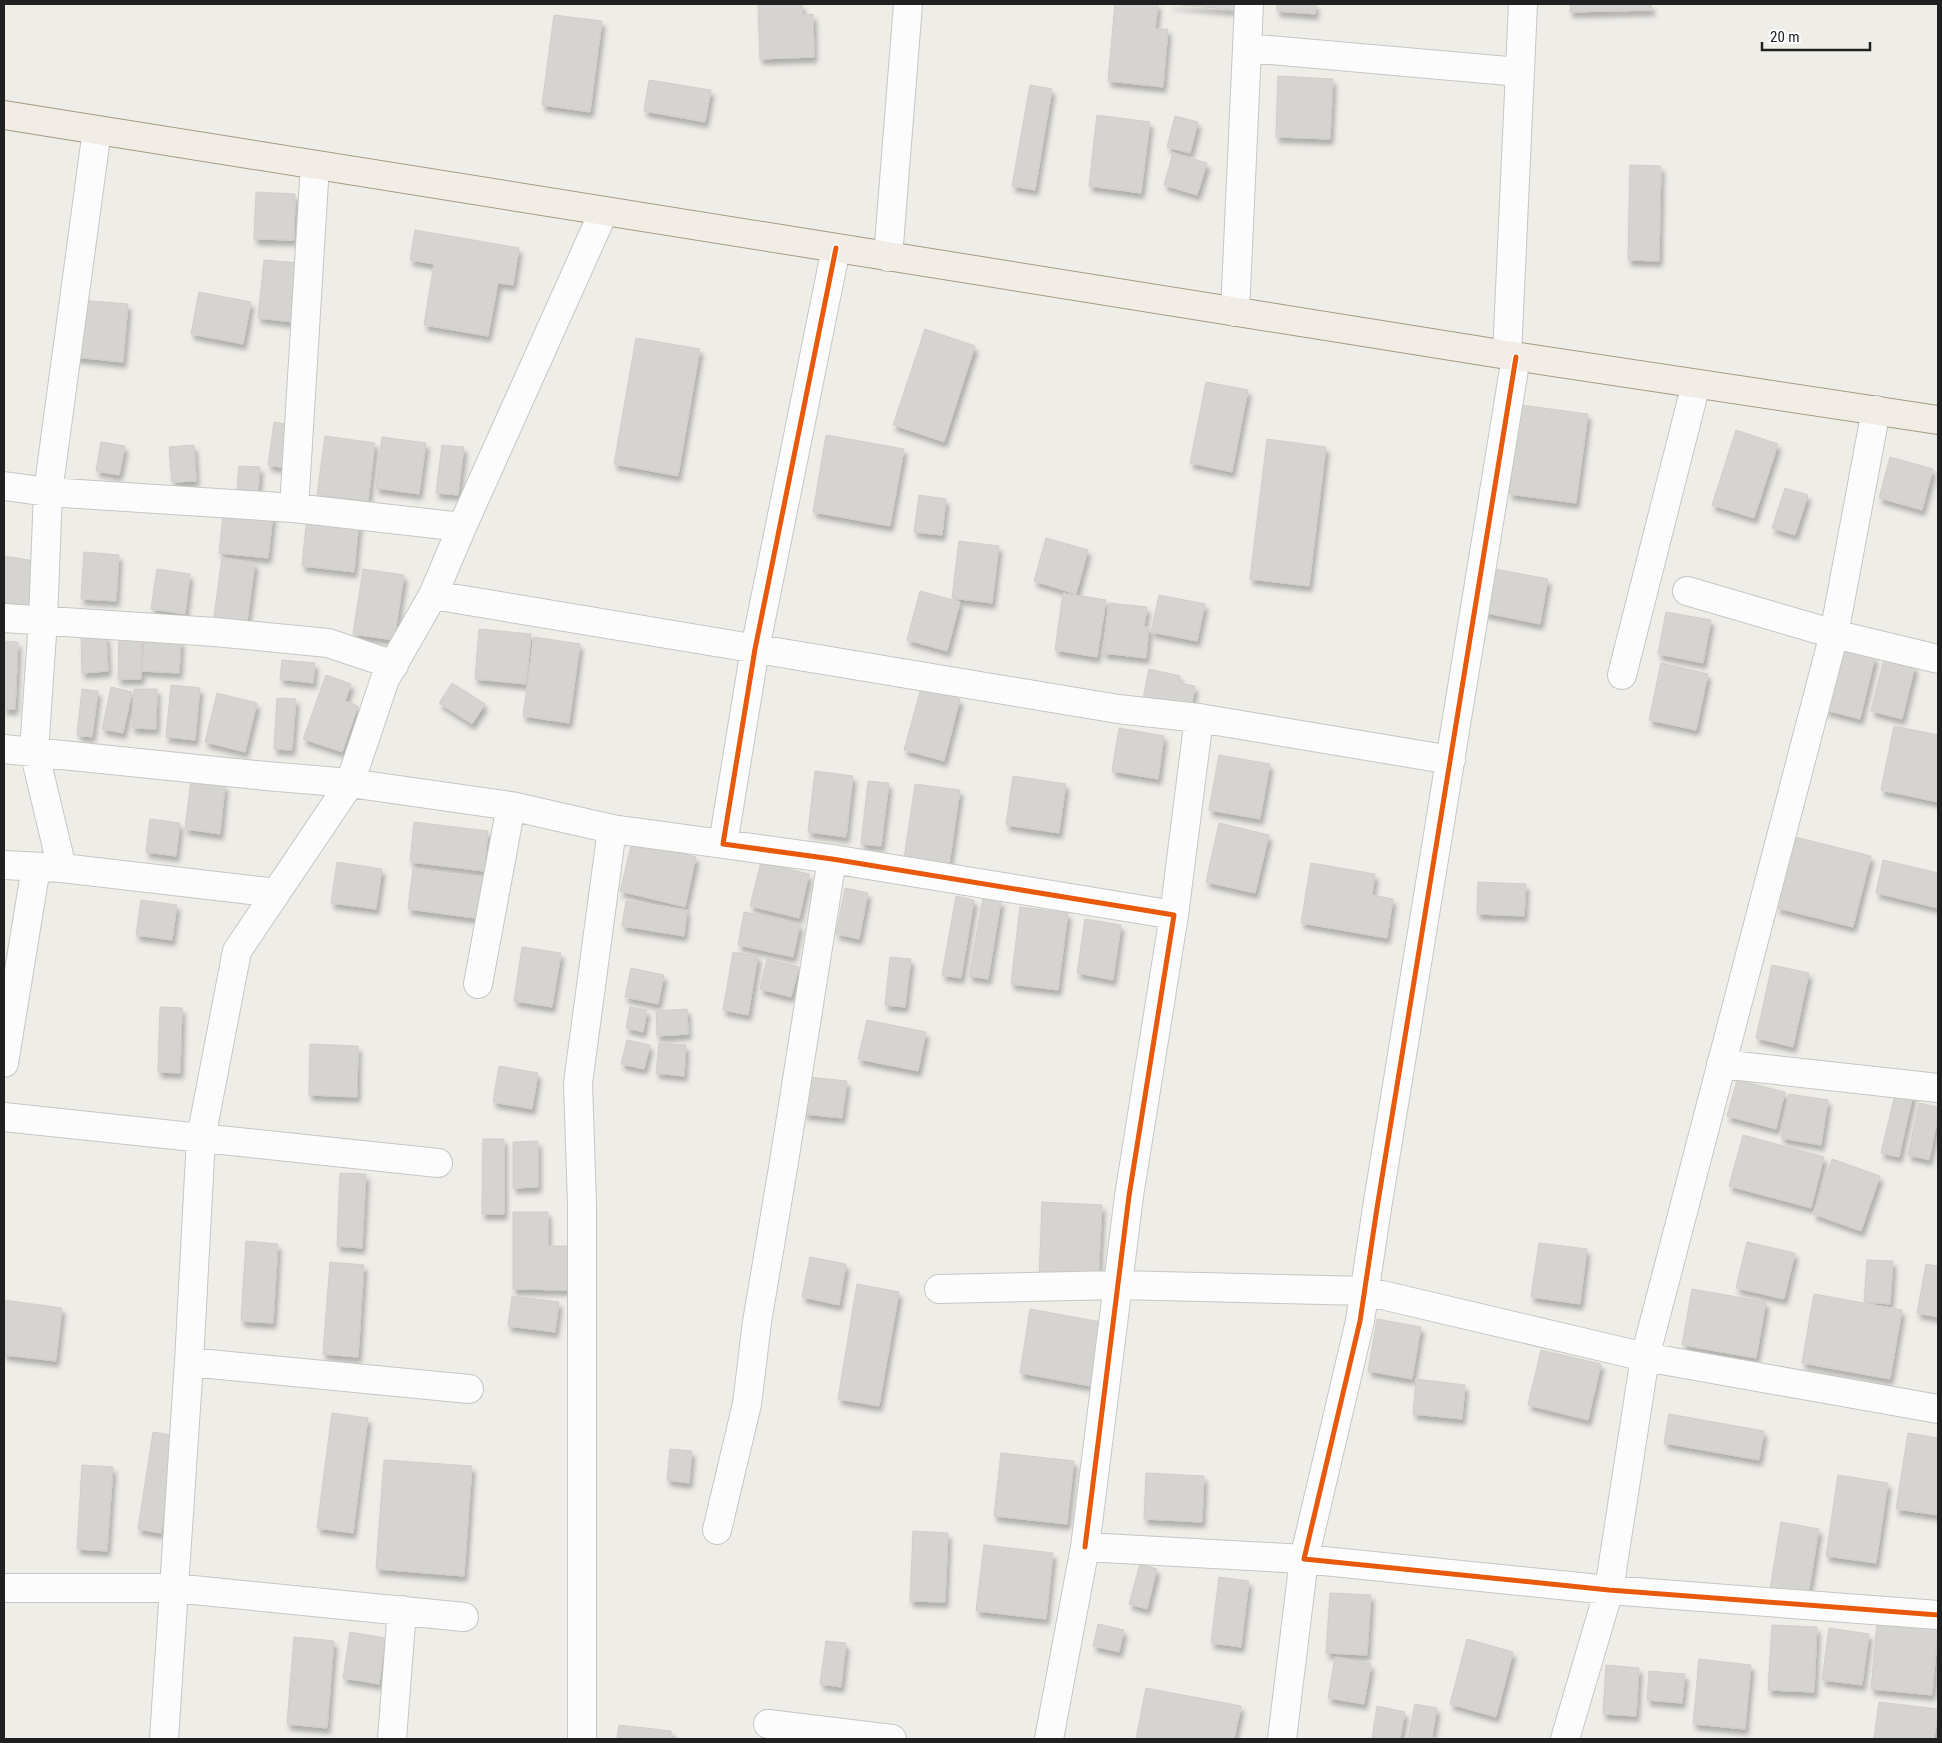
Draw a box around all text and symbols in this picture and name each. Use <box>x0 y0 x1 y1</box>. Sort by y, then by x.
scale bar <box>1762 20 1870 52</box>
text: 20 m <box>1770 28 1800 46</box>

